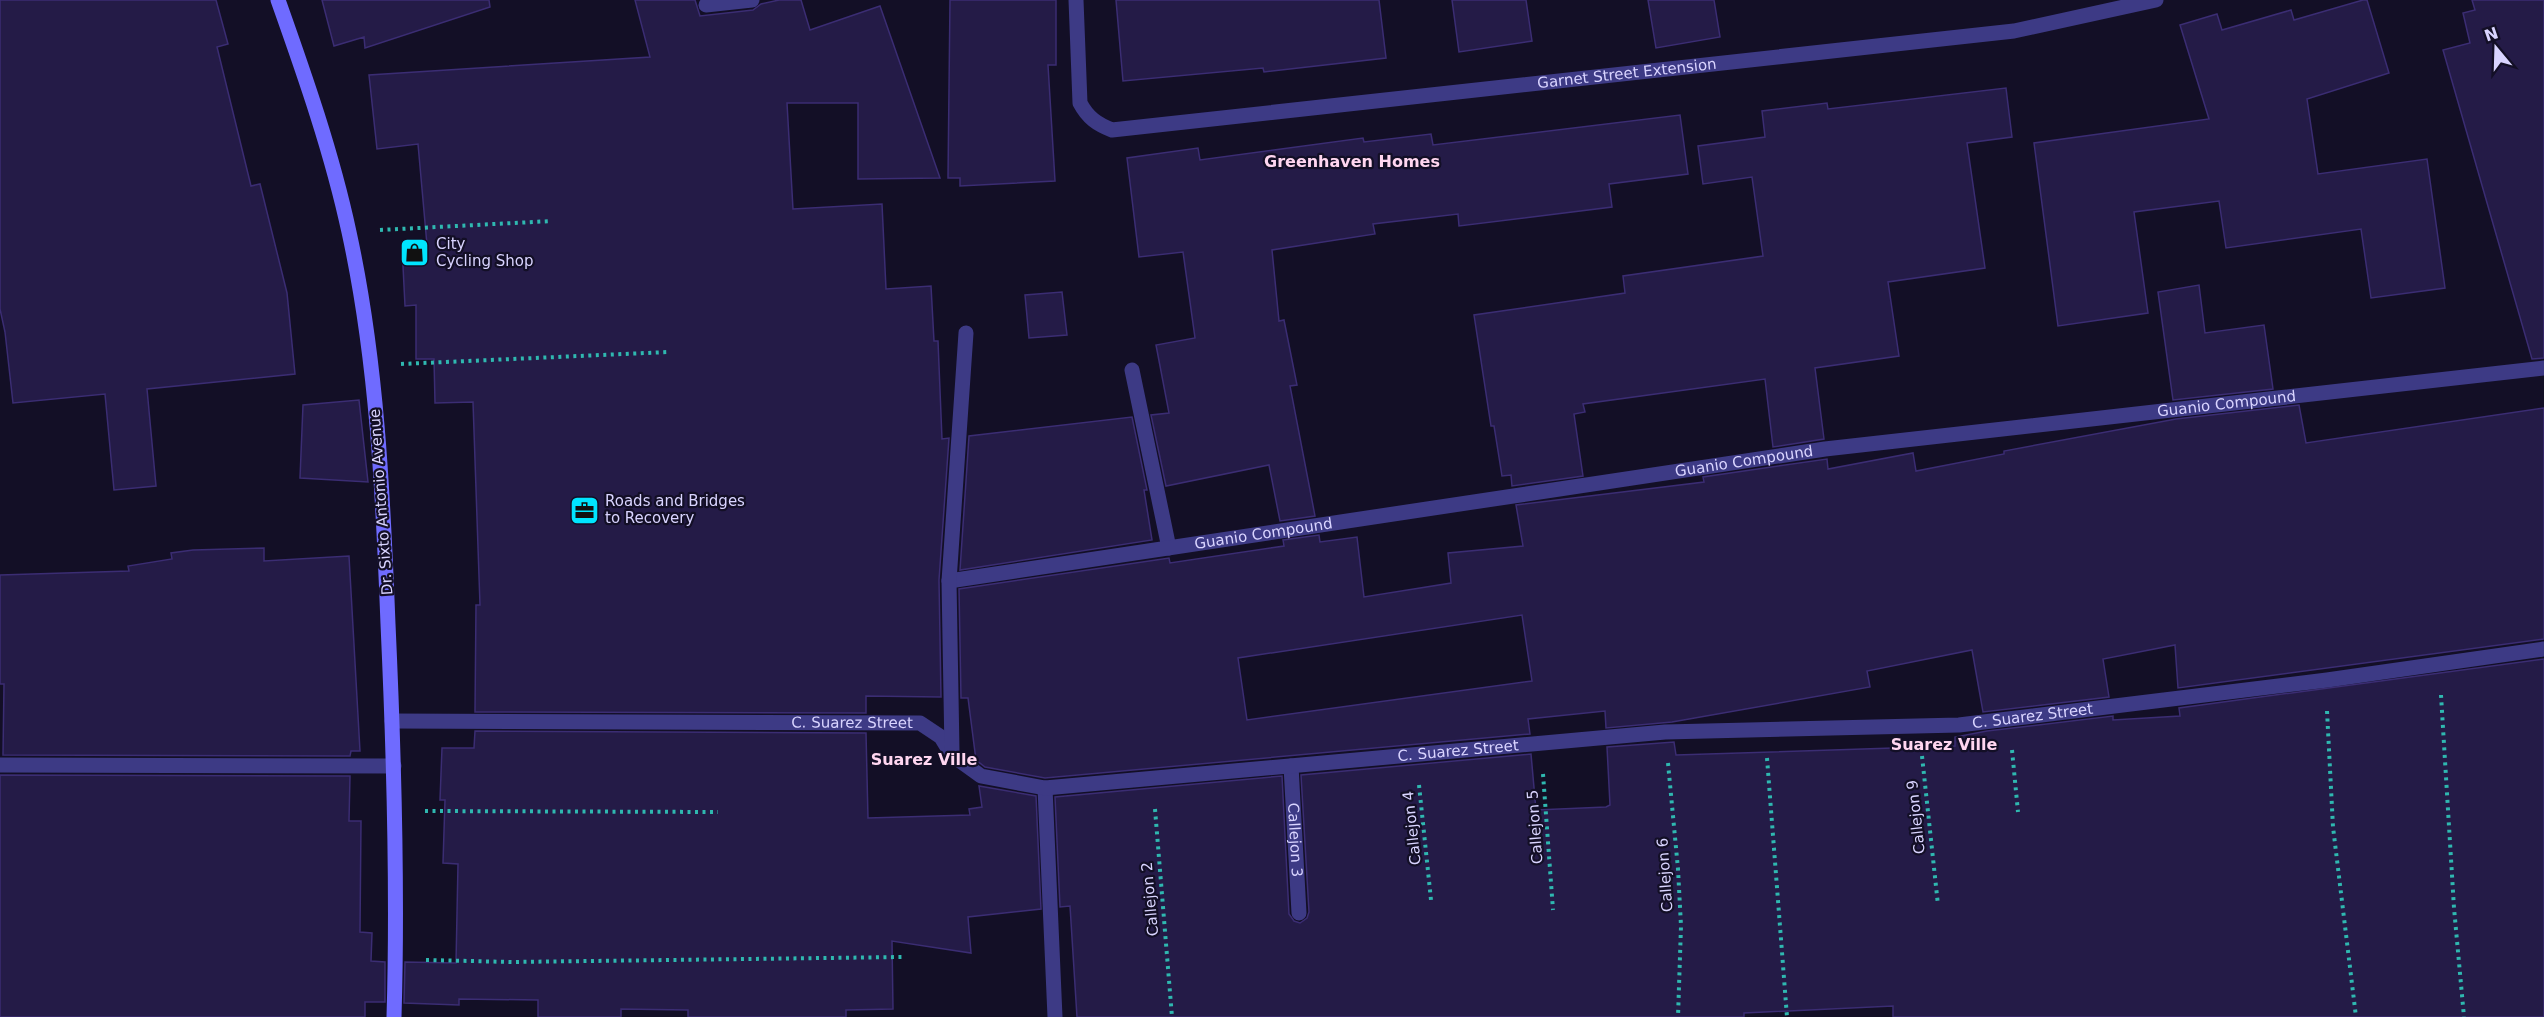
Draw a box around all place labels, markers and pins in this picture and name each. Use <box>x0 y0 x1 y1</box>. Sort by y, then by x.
place label: City Cycling Shop <box>436 235 533 270</box>
shop icon: City Cycling Shop <box>399 237 431 269</box>
place label: Roads and Bridges to Recovery <box>605 492 745 527</box>
office icon: Roads and Bridges to Recovery <box>568 494 600 526</box>

